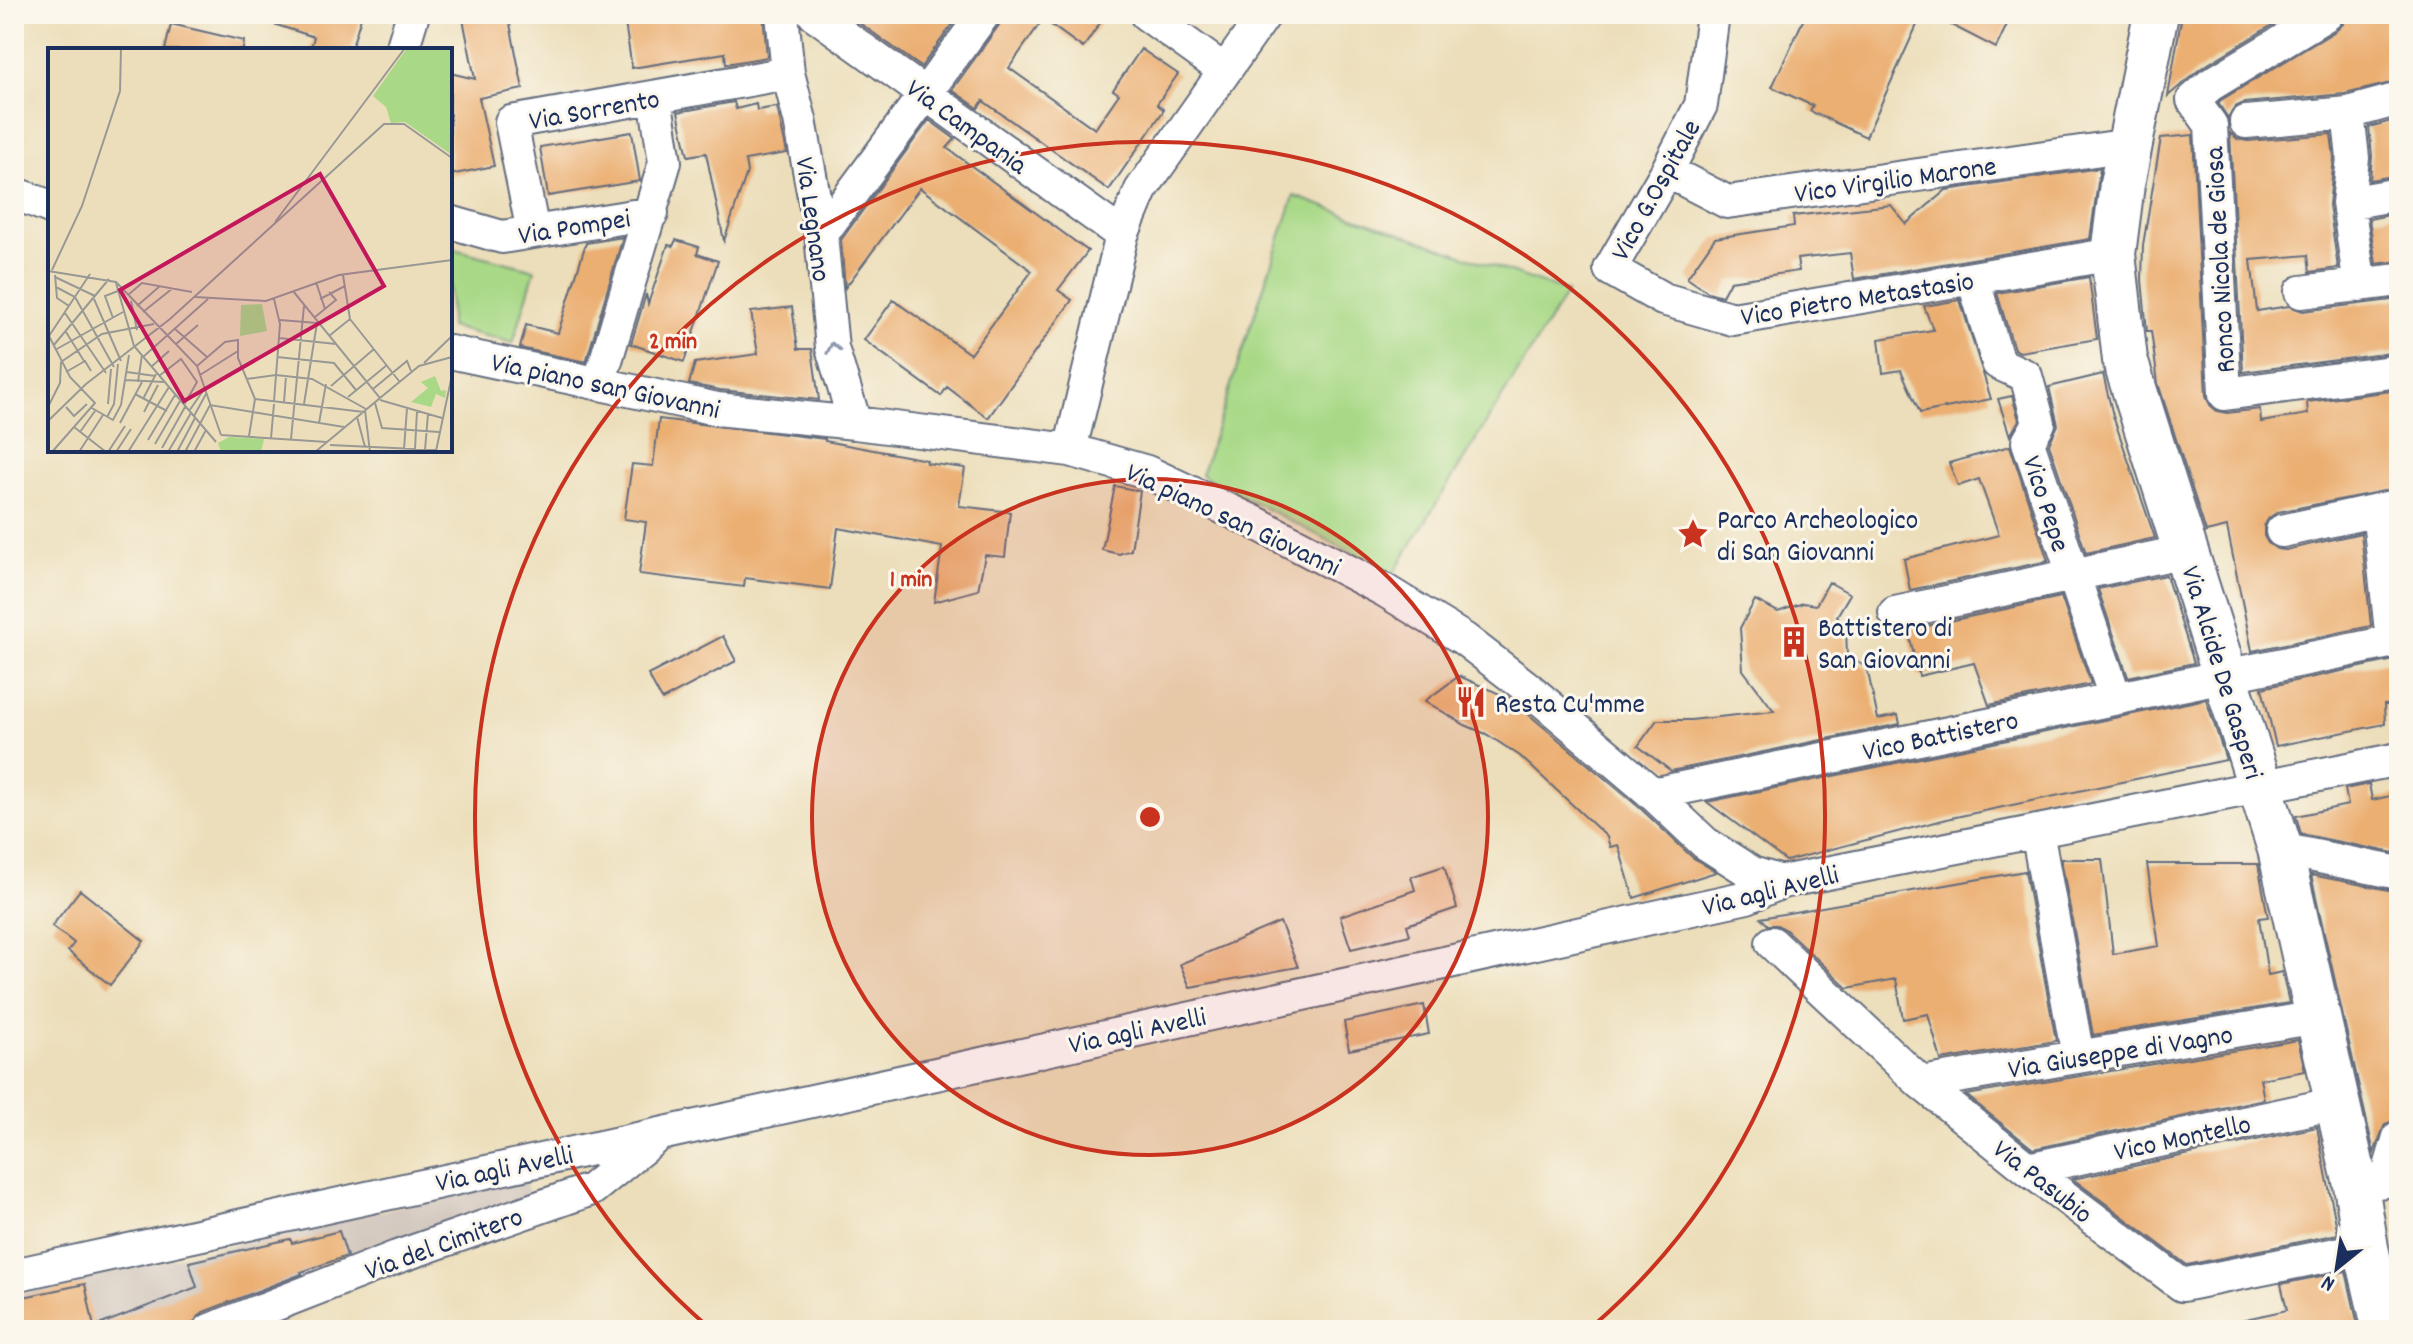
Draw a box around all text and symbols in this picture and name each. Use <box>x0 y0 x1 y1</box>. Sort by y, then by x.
inset map <box>48 48 452 452</box>
street label: Via Campania <box>896 71 1035 187</box>
street label: Via Sorrento <box>527 82 663 144</box>
street label: Vico G.Ospitale <box>1603 114 1714 269</box>
street label: Ronco Nicola de Giosa <box>2197 145 2249 374</box>
street label: Vico Virgilio Marone <box>1792 149 1999 217</box>
street label: Via Legnano <box>782 155 839 285</box>
street label: Via Pompei <box>516 201 634 259</box>
street label: Vico Pietro Metastasio <box>1738 264 1977 340</box>
text: 2 min <box>649 326 697 360</box>
one-way arrow <box>825 342 842 355</box>
street label: Via piano san Giovanni <box>487 345 723 433</box>
street label: Vico Pepe <box>2009 451 2078 558</box>
street label: Via piano san Giovanni <box>1118 455 1346 590</box>
place label: Parco Archeologico di San Giovanni <box>1717 503 1918 575</box>
place icon: Parco Archeologico di San Giovanni <box>1676 517 1710 551</box>
street label: Via Alcide De Gasperi <box>2168 562 2271 785</box>
text: 1 min <box>890 564 932 598</box>
place label: Battistero di San Giovanni <box>1818 611 1952 683</box>
building icon: Battistero di San Giovanni <box>1777 625 1811 659</box>
restaurant icon: Resta Cu'mme <box>1454 685 1488 719</box>
place label: Resta Cu'mme <box>1495 687 1645 727</box>
street label: Vico Battistero <box>1860 703 2023 775</box>
centre of rings <box>1136 803 1164 831</box>
street label: Via agli Avelli <box>1699 858 1844 930</box>
street label: Via agli Avelli <box>1066 1000 1210 1068</box>
street label: Via Giuseppe di Vagno <box>2006 1017 2236 1092</box>
street label: Vico Montello <box>2111 1107 2255 1175</box>
street label: Via Pasubio <box>1982 1132 2100 1236</box>
street label: Via agli Avelli <box>433 1138 577 1206</box>
street label: Via del Cimitero <box>360 1200 529 1294</box>
north arrow <box>2297 1228 2377 1308</box>
text: N <box>2316 1266 2341 1298</box>

